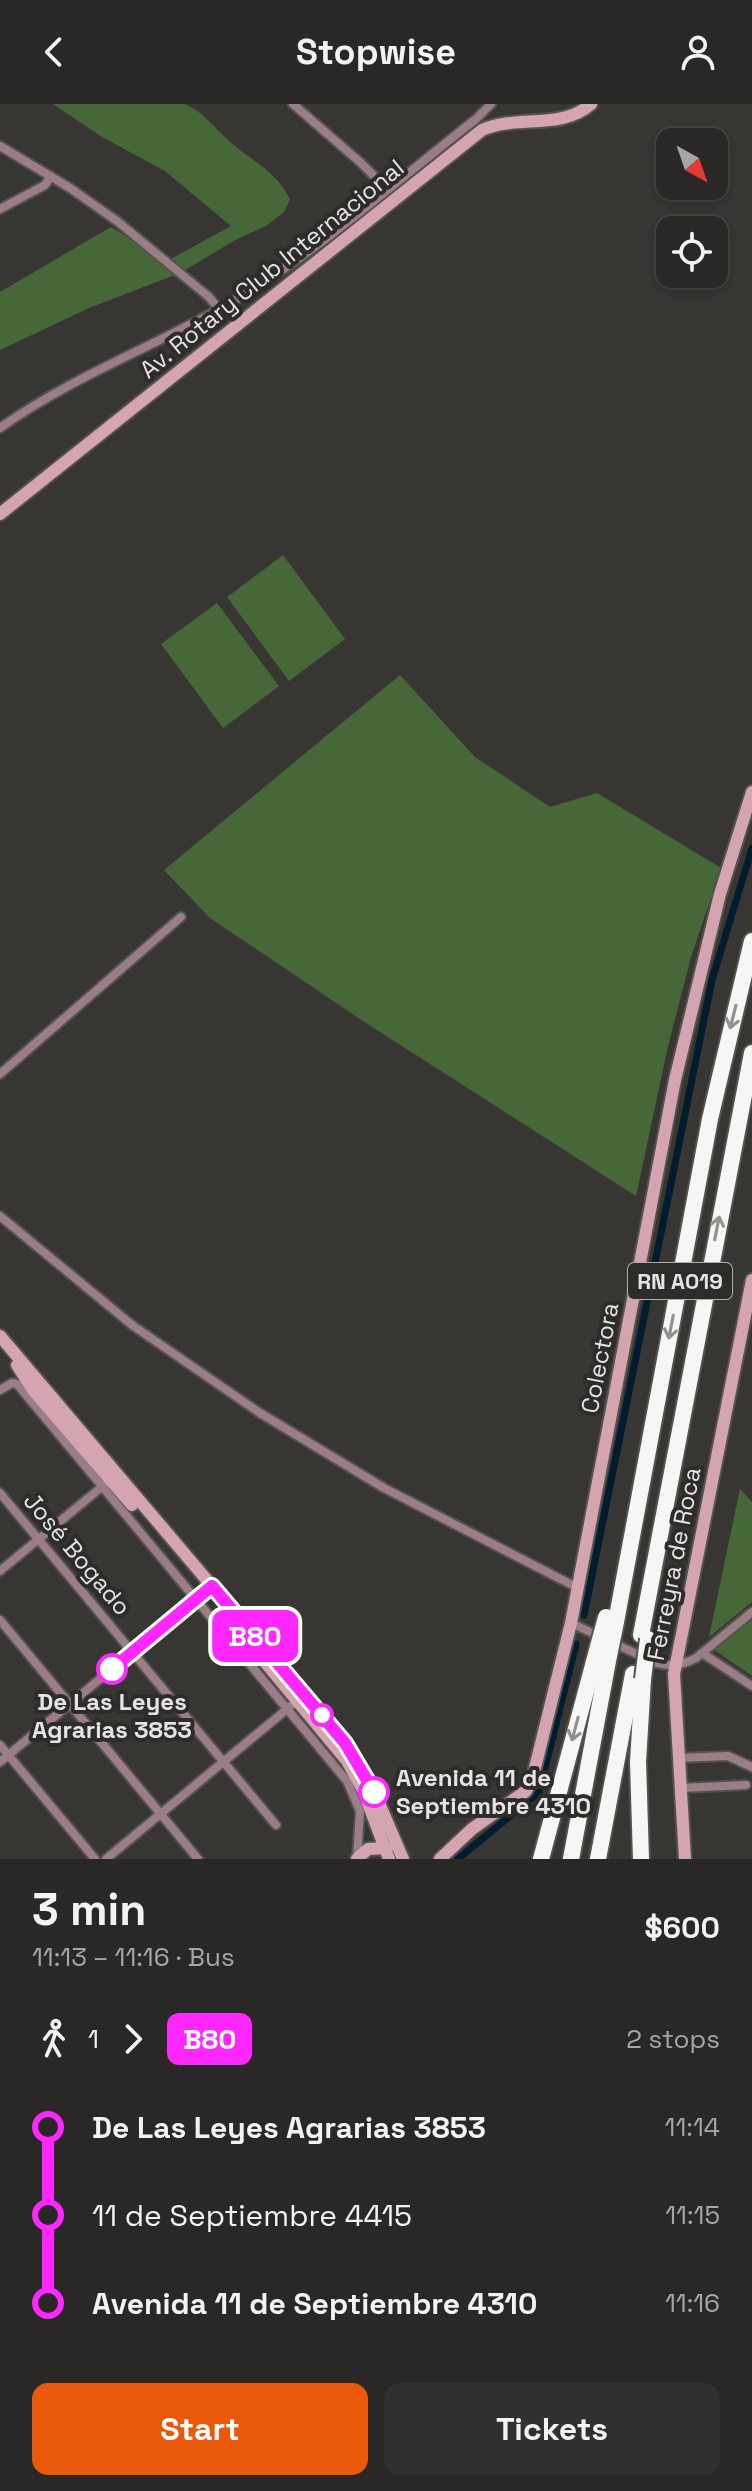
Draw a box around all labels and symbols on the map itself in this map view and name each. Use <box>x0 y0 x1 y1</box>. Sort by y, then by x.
north arrow <box>656 128 728 200</box>
street label: Av. Rotary Club Internacional <box>133 152 410 385</box>
one-way arrow <box>724 1003 739 1029</box>
one-way arrow <box>711 1216 726 1242</box>
road number: RN A019 <box>628 1263 732 1299</box>
street label: Colectora <box>574 1300 625 1416</box>
one-way arrow <box>663 1313 678 1339</box>
street label: Ferreyra de Roca <box>640 1464 707 1663</box>
street label: José Bogado <box>17 1486 138 1622</box>
line badge: B80 <box>209 1610 301 1662</box>
marker: De Las Leyes Agrarias 3853 <box>97 1654 127 1684</box>
place label: De Las Leyes Agrarias 3853 <box>32 1686 192 1745</box>
unlabelled marker <box>311 1704 333 1726</box>
one-way arrow <box>567 1716 582 1742</box>
place label: Avenida 11 de Septiembre 4310 <box>396 1762 591 1821</box>
marker: Avenida 11 de Septiembre 4310 <box>359 1777 389 1807</box>

